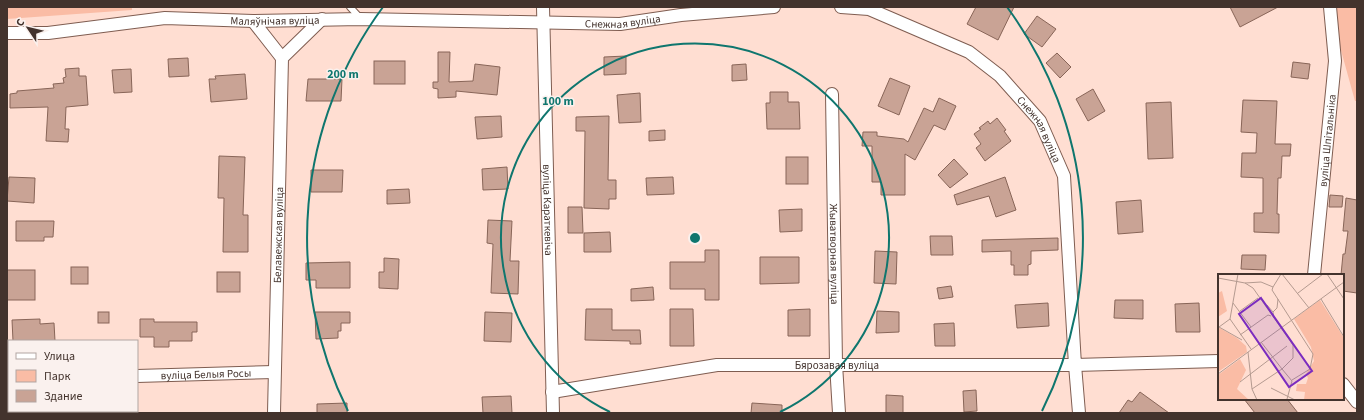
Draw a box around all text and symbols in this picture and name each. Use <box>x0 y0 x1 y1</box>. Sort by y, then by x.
north arrow <box>8 8 48 48</box>
street label: Снежная вуліца <box>585 11 662 32</box>
street label: Маляўнічая вуліца <box>230 13 320 29</box>
text: С <box>12 15 29 29</box>
text: 200 m <box>327 66 359 83</box>
text: 100 m <box>542 93 574 110</box>
street label: Снежная вуліца <box>1013 93 1064 165</box>
street label: вуліца Шпітальніка <box>1316 94 1340 188</box>
street label: вуліца Караткевіча <box>539 164 556 256</box>
street label: Белавежская вуліца <box>270 187 287 283</box>
street label: Жыватворная вуліца <box>826 203 842 305</box>
centre of rings <box>688 231 702 245</box>
inset map <box>1218 274 1344 400</box>
legend <box>8 340 138 412</box>
text: Улица <box>44 348 75 365</box>
street label: Бярозавая вуліца <box>795 358 879 373</box>
street label: вуліца Белыя Росы <box>161 366 251 383</box>
text: Парк <box>44 368 70 385</box>
text: Здание <box>44 388 83 405</box>

